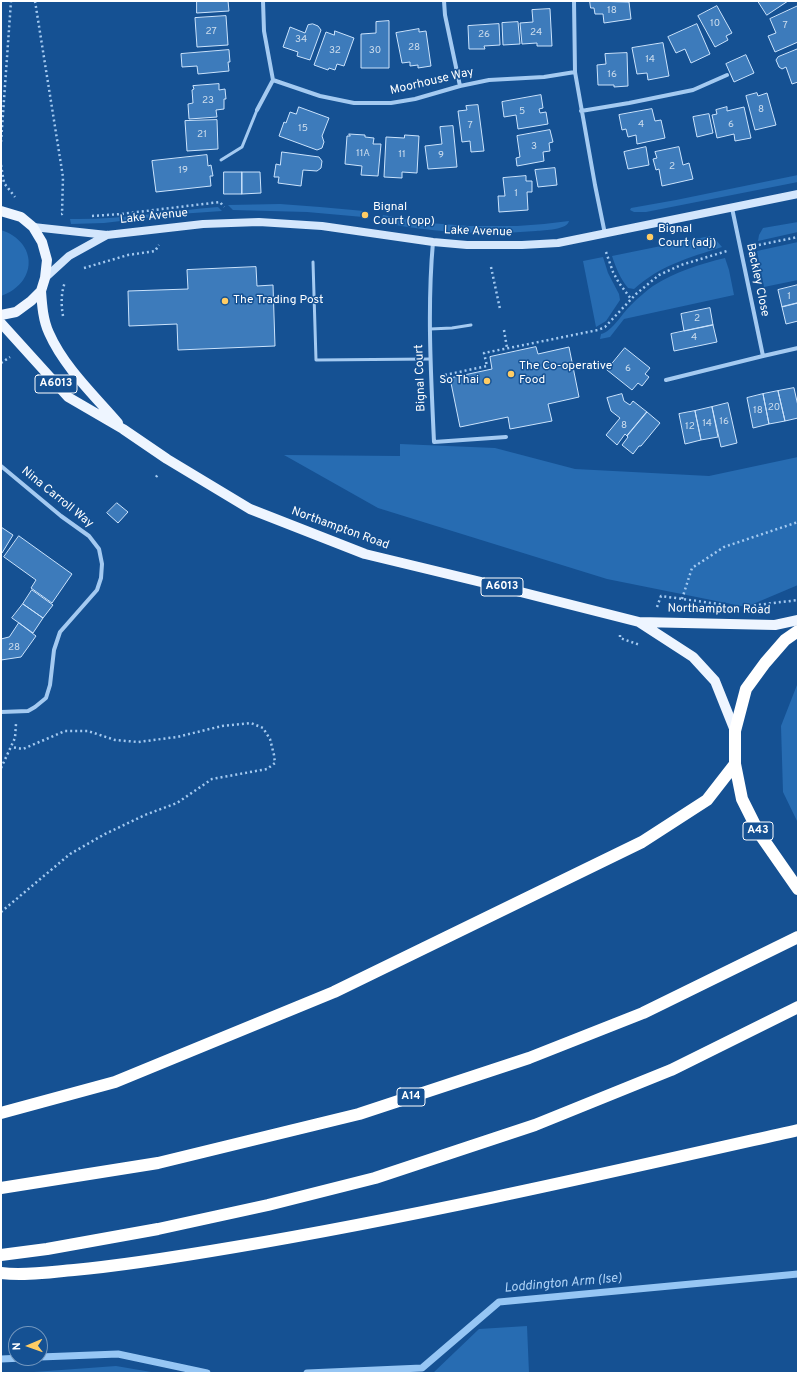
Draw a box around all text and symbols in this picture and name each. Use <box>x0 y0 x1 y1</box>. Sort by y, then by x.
house number: 18 <box>607 5 617 17</box>
house number: 10 <box>710 18 720 30</box>
house number: 7 <box>782 20 788 32</box>
house number: 27 <box>205 26 217 38</box>
house number: 24 <box>530 27 542 39</box>
house number: 26 <box>478 29 490 41</box>
house number: 34 <box>295 34 307 46</box>
house number: 28 <box>408 42 420 54</box>
house number: 32 <box>329 45 341 57</box>
house number: 30 <box>369 45 381 57</box>
house number: 14 <box>645 54 655 66</box>
street label: Moorhouse Way <box>389 65 475 99</box>
house number: 16 <box>607 69 617 81</box>
house number: 23 <box>202 95 214 107</box>
house number: 8 <box>758 104 764 116</box>
house number: 5 <box>519 106 525 118</box>
house number: 4 <box>638 119 644 131</box>
house number: 6 <box>728 119 734 131</box>
house number: 7 <box>467 120 473 132</box>
house number: 15 <box>298 123 308 135</box>
house number: 21 <box>197 129 207 141</box>
house number: 3 <box>531 141 537 153</box>
house number: 11A <box>356 148 370 160</box>
house number: 11 <box>398 149 406 161</box>
house number: 9 <box>438 150 444 162</box>
house number: 2 <box>669 161 675 173</box>
house number: 19 <box>178 165 188 177</box>
house number: 1 <box>514 188 518 200</box>
place label: Bignal Court (opp) <box>373 201 435 229</box>
street label: Lake Avenue <box>119 206 189 228</box>
marker: Bignal Court (opp) <box>360 210 370 220</box>
place label: Bignal Court (adj) <box>658 223 716 251</box>
street label: Lake Avenue <box>444 224 512 240</box>
marker: Bignal Court (adj) <box>645 232 655 242</box>
street label: Backley Close <box>742 242 772 318</box>
house number: 1 <box>787 291 791 303</box>
place label: The Trading Post <box>233 294 324 308</box>
marker: The Trading Post <box>220 296 230 306</box>
house number: 2 <box>694 313 700 325</box>
house number: 4 <box>691 332 697 344</box>
street label: Bignal Court <box>413 344 429 412</box>
place label: The Co-operative Food <box>519 360 612 388</box>
house number: 6 <box>625 363 631 375</box>
marker: The Co-operative Food <box>506 369 516 379</box>
place label: So Thai <box>439 374 479 388</box>
road number: A6013 <box>35 375 77 393</box>
marker: So Thai <box>482 376 492 386</box>
house number: 20 <box>768 402 780 414</box>
house number: 18 <box>753 405 763 417</box>
house number: 16 <box>719 416 729 428</box>
house number: 14 <box>702 418 712 430</box>
house number: 8 <box>621 420 627 432</box>
house number: 12 <box>685 421 695 433</box>
street label: Nina Carroll Way <box>18 464 96 532</box>
street label: Northampton Road <box>289 505 391 553</box>
road number: A6013 <box>481 578 523 596</box>
street label: Northampton Road <box>667 602 771 618</box>
house number: 28 <box>8 642 20 654</box>
road number: A43 <box>743 822 773 840</box>
road number: A14 <box>397 1088 425 1106</box>
water label: Loddington Arm (Ise) <box>503 1271 623 1297</box>
north arrow <box>8 1326 48 1366</box>
text: N <box>10 1342 24 1351</box>

